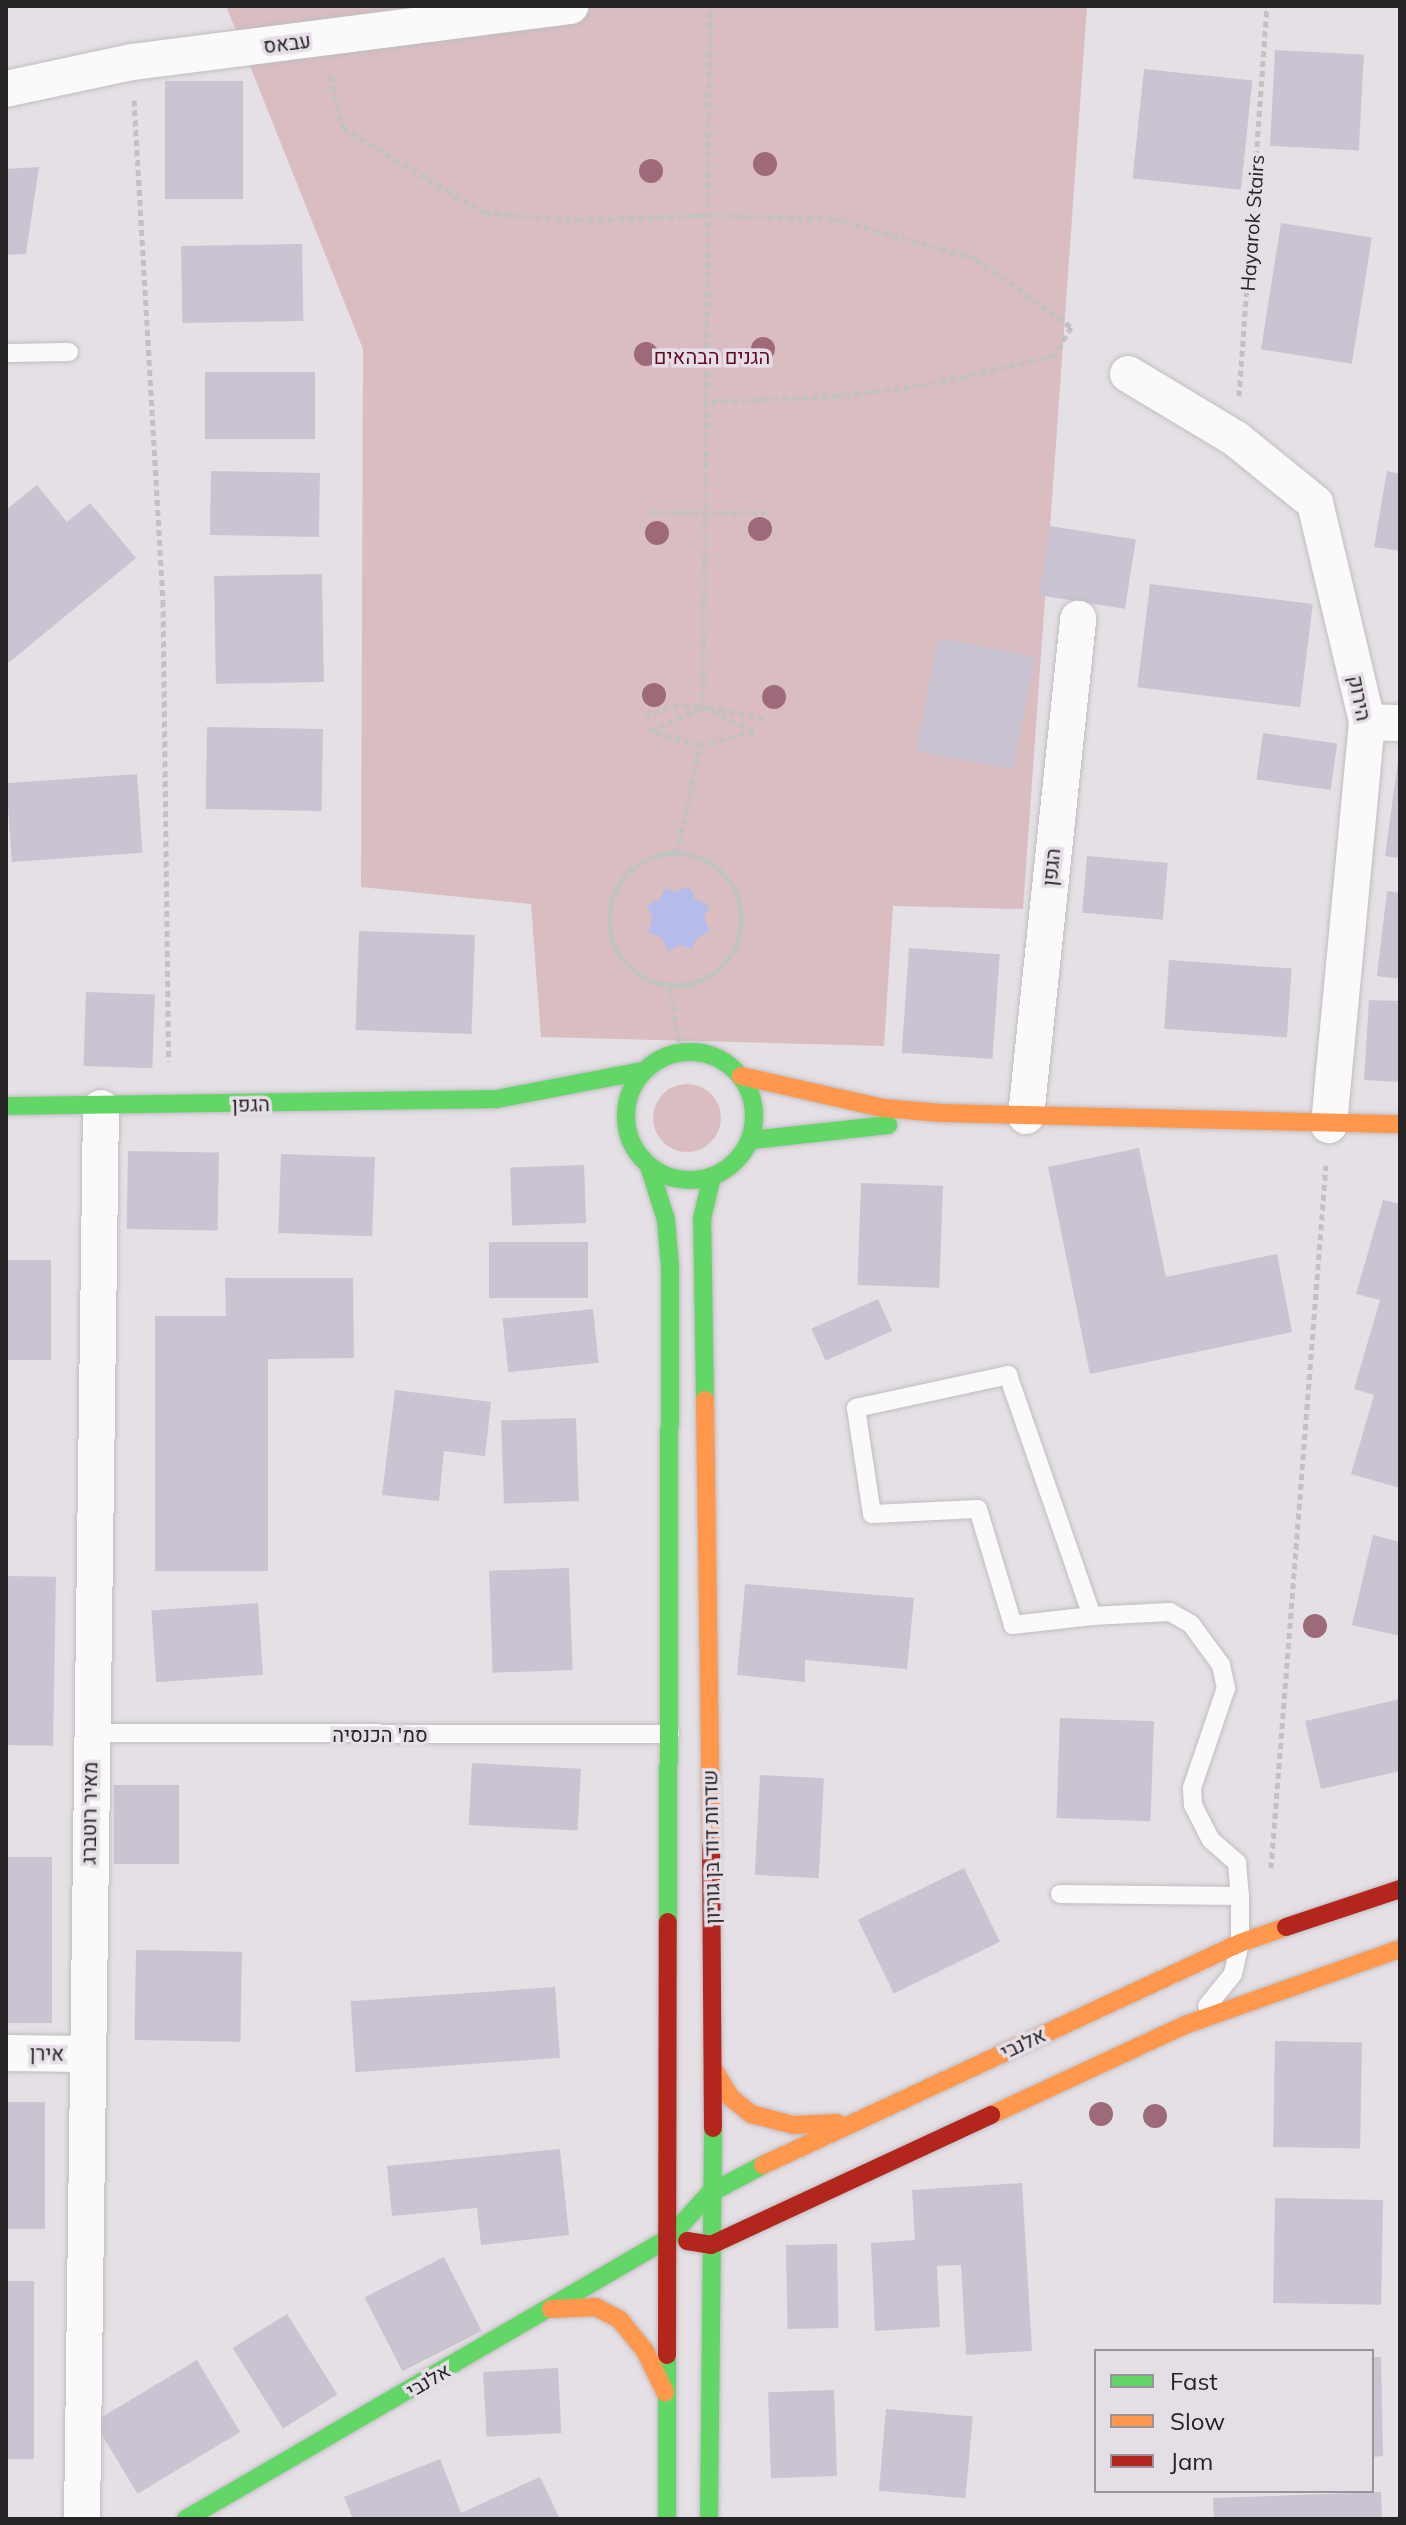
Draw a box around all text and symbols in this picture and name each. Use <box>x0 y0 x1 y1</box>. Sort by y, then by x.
street label: עבאס <box>262 28 312 58</box>
street label: Hayarok Stairs <box>1235 154 1269 292</box>
park label: הגנים הבהאים <box>654 344 770 368</box>
street label: הירוק <box>1344 673 1376 723</box>
street label: הגפן <box>1037 847 1065 887</box>
street label: הגפן <box>232 1092 270 1116</box>
street label: סמ' הכנסיה <box>332 1722 428 1746</box>
street label: מאיר רוטברג <box>76 1761 102 1865</box>
street label: שדרות דוד בן גוריון <box>698 1770 724 1924</box>
street label: אלנבי <box>997 2022 1049 2064</box>
street label: אירן <box>30 2041 64 2065</box>
legend <box>1094 2349 1374 2493</box>
street label: אלנבי <box>402 2358 454 2402</box>
text: Fast <box>1170 2366 1218 2396</box>
text: Slow <box>1170 2406 1225 2436</box>
text: Jam <box>1170 2446 1213 2476</box>

